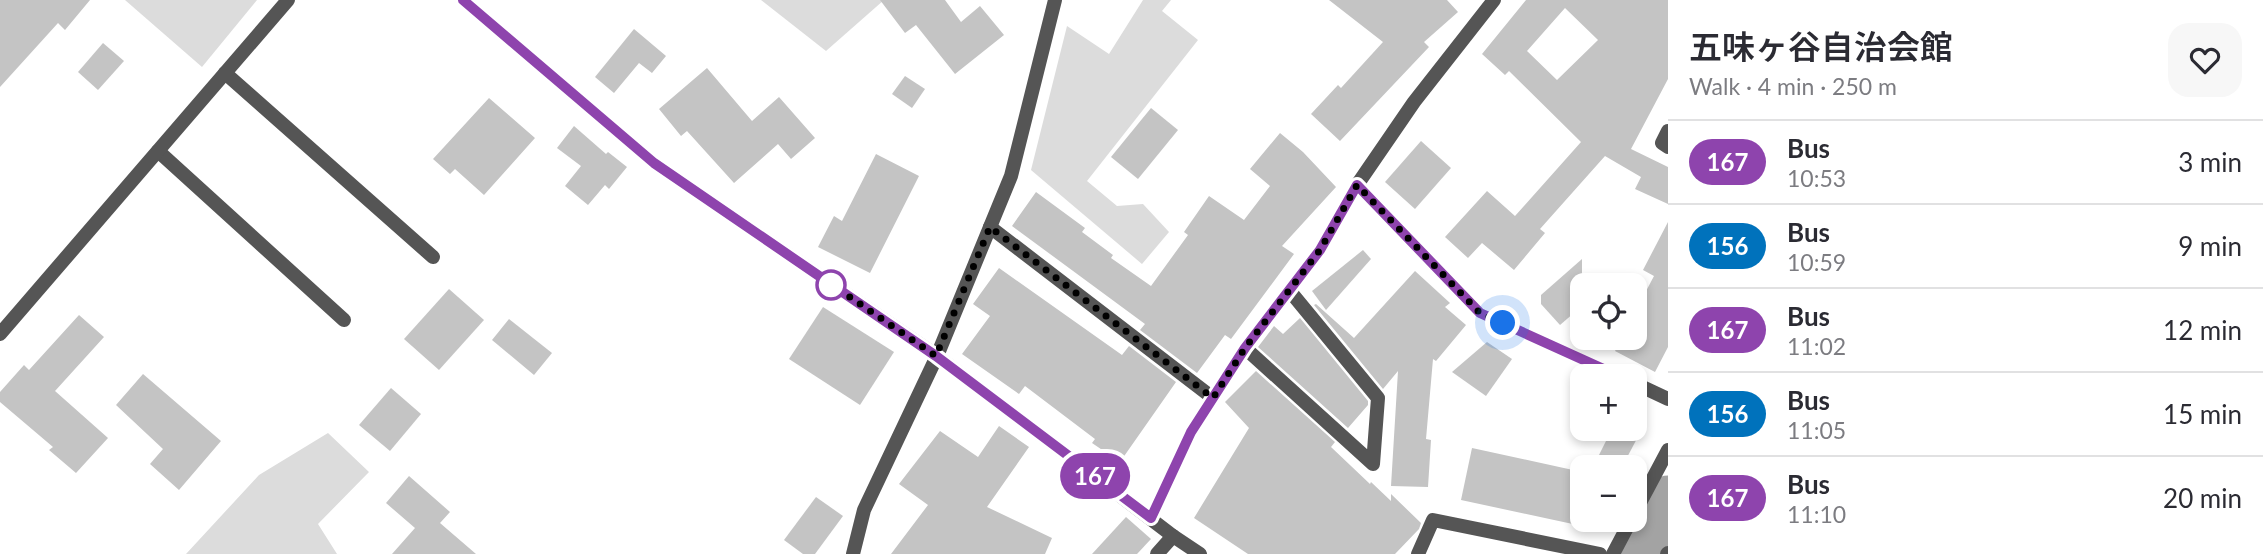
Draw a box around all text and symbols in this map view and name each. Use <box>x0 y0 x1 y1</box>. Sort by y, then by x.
button: heart <box>2168 23 2242 97</box>
text: 五味ヶ谷自治会館 <box>1689 26 1953 66</box>
text: Walk · 4 min · 250 m <box>1689 72 1897 100</box>
text: Bus <box>1787 132 1830 164</box>
text: 3 min <box>2178 146 2242 178</box>
text: 167 <box>1707 147 1748 176</box>
text: 10:53 <box>1787 164 1846 192</box>
text: Bus <box>1787 216 1830 248</box>
text: 9 min <box>2178 230 2242 262</box>
text: 156 <box>1707 231 1748 260</box>
text: 10:59 <box>1787 248 1846 276</box>
unlabelled marker <box>816 270 846 300</box>
map controls <box>1570 273 1647 532</box>
button: locate <box>1570 273 1647 350</box>
text: Bus <box>1787 300 1830 332</box>
your location <box>1485 305 1520 340</box>
text: 12 min <box>2163 314 2242 346</box>
text: 167 <box>1707 315 1748 344</box>
text: 11:02 <box>1787 332 1846 360</box>
button: + <box>1570 364 1647 441</box>
text: Bus <box>1787 384 1830 416</box>
text: 15 min <box>2163 398 2242 430</box>
text: 156 <box>1707 399 1748 428</box>
text: 11:05 <box>1787 416 1846 444</box>
line badge: 167 <box>1055 453 1135 499</box>
button: − <box>1570 455 1647 532</box>
text: 167 <box>1074 461 1116 490</box>
text: Bus <box>1787 468 1830 500</box>
text: 20 min <box>2163 482 2242 514</box>
text: 167 <box>1707 483 1748 512</box>
text: 11:10 <box>1787 500 1846 528</box>

